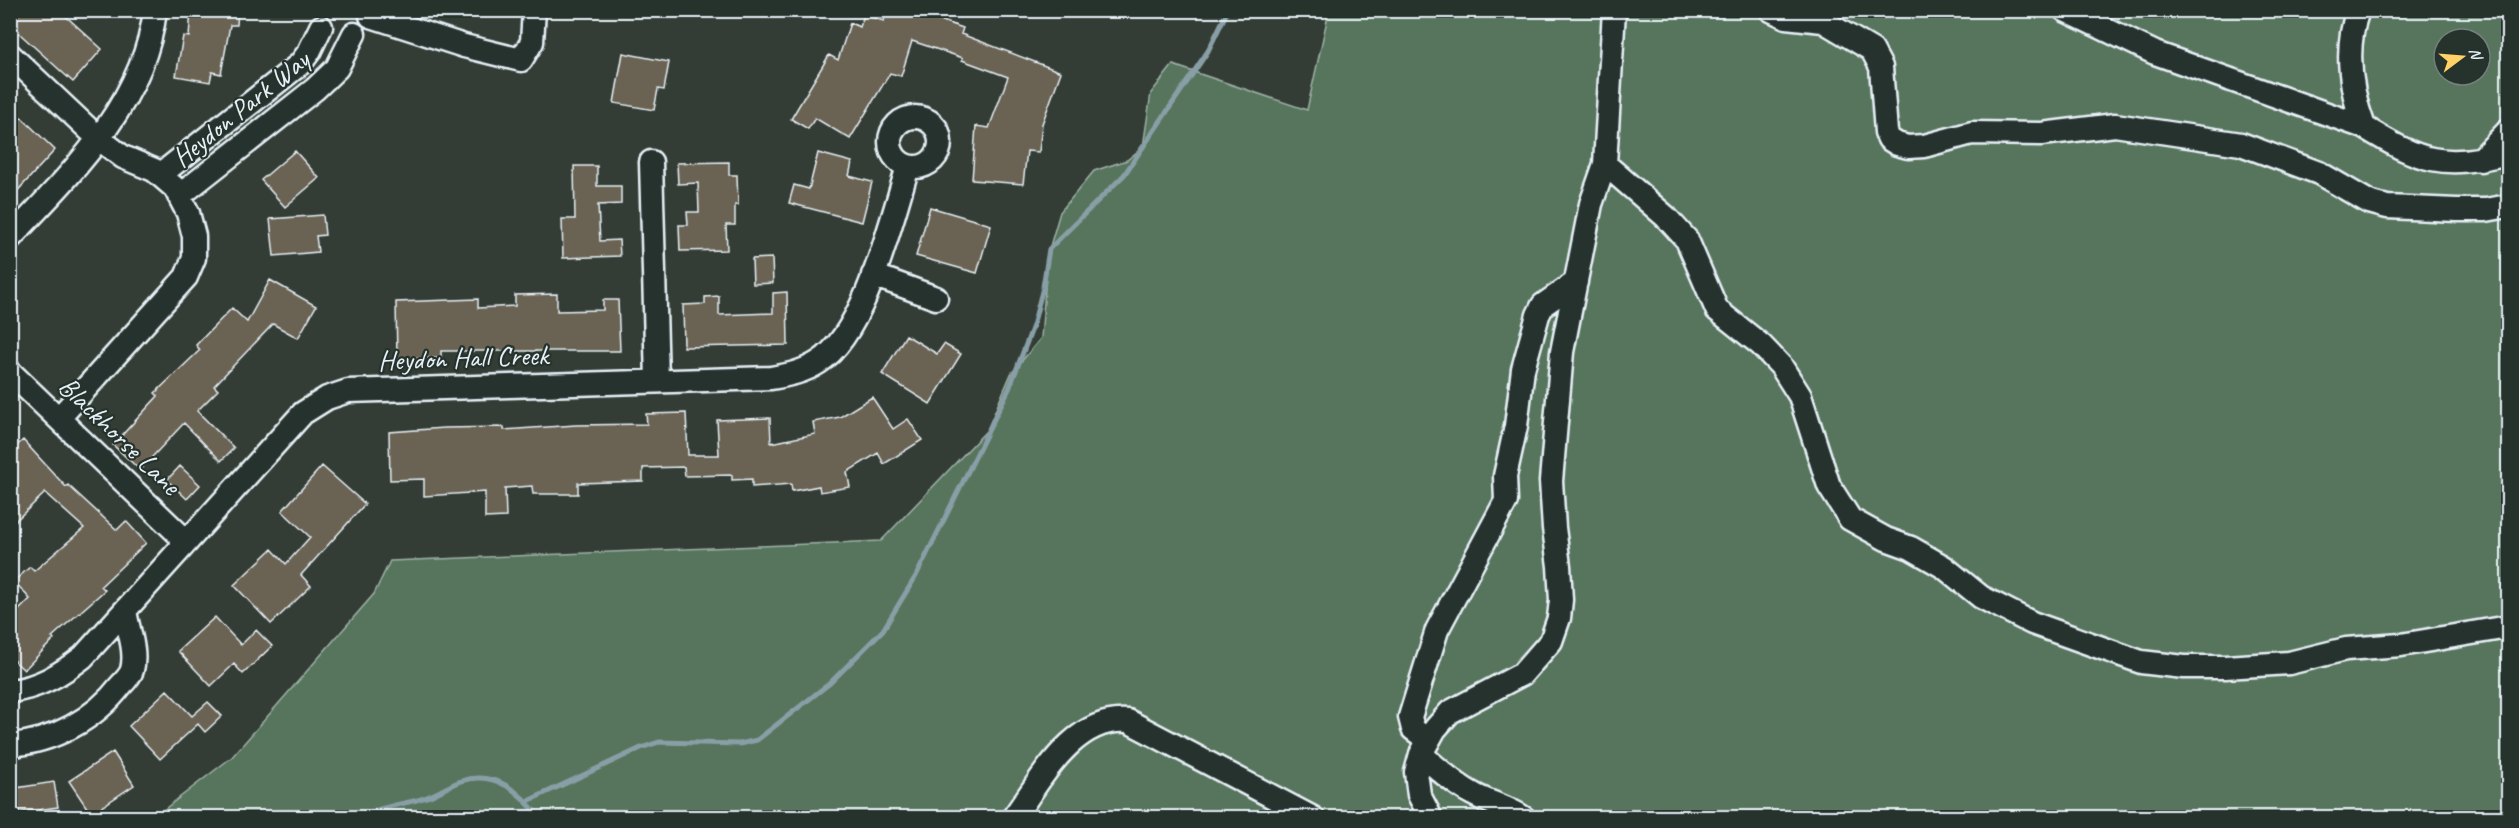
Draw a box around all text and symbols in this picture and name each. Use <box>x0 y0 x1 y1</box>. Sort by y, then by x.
north arrow <box>2432 27 2492 87</box>
street label: Heydon Park Way <box>164 41 318 175</box>
text: N <box>2464 46 2487 64</box>
street label: Heydon Hall Creek <box>377 337 551 378</box>
street label: Blackhorse Lane <box>51 369 189 503</box>

